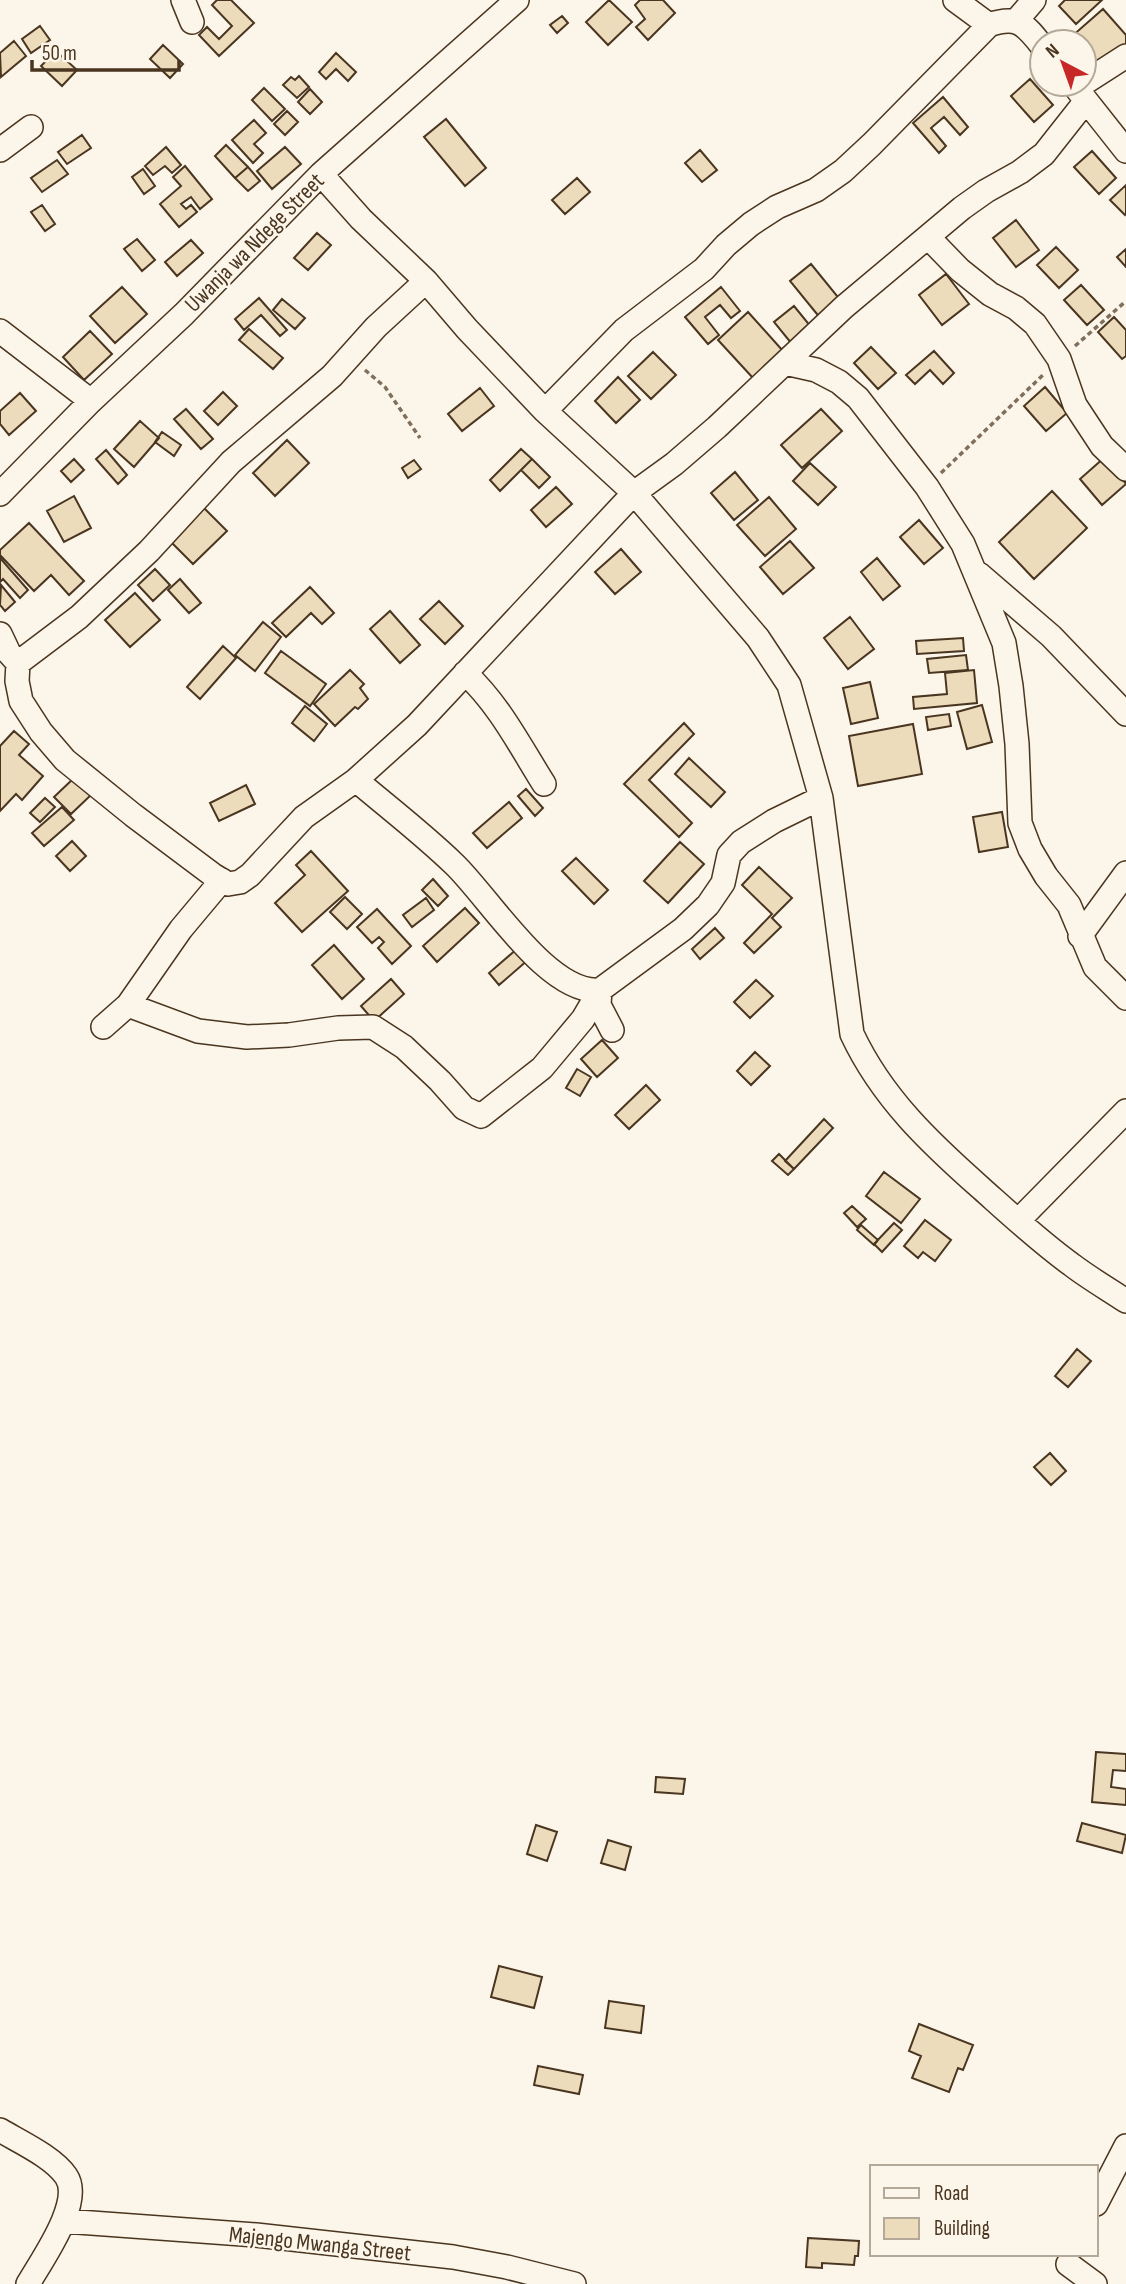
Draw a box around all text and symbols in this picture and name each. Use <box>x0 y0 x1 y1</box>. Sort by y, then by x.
scale bar <box>32 28 178 72</box>
north arrow <box>1028 28 1098 98</box>
text: N <box>1041 39 1064 63</box>
text: 50 m <box>42 41 77 66</box>
street label: Uwanja wa Ndege Street <box>179 167 330 318</box>
legend <box>870 2165 1098 2256</box>
text: Road <box>934 2181 969 2206</box>
text: Building <box>934 2216 990 2241</box>
street label: Majengo Mwanga Street <box>227 2221 412 2267</box>

